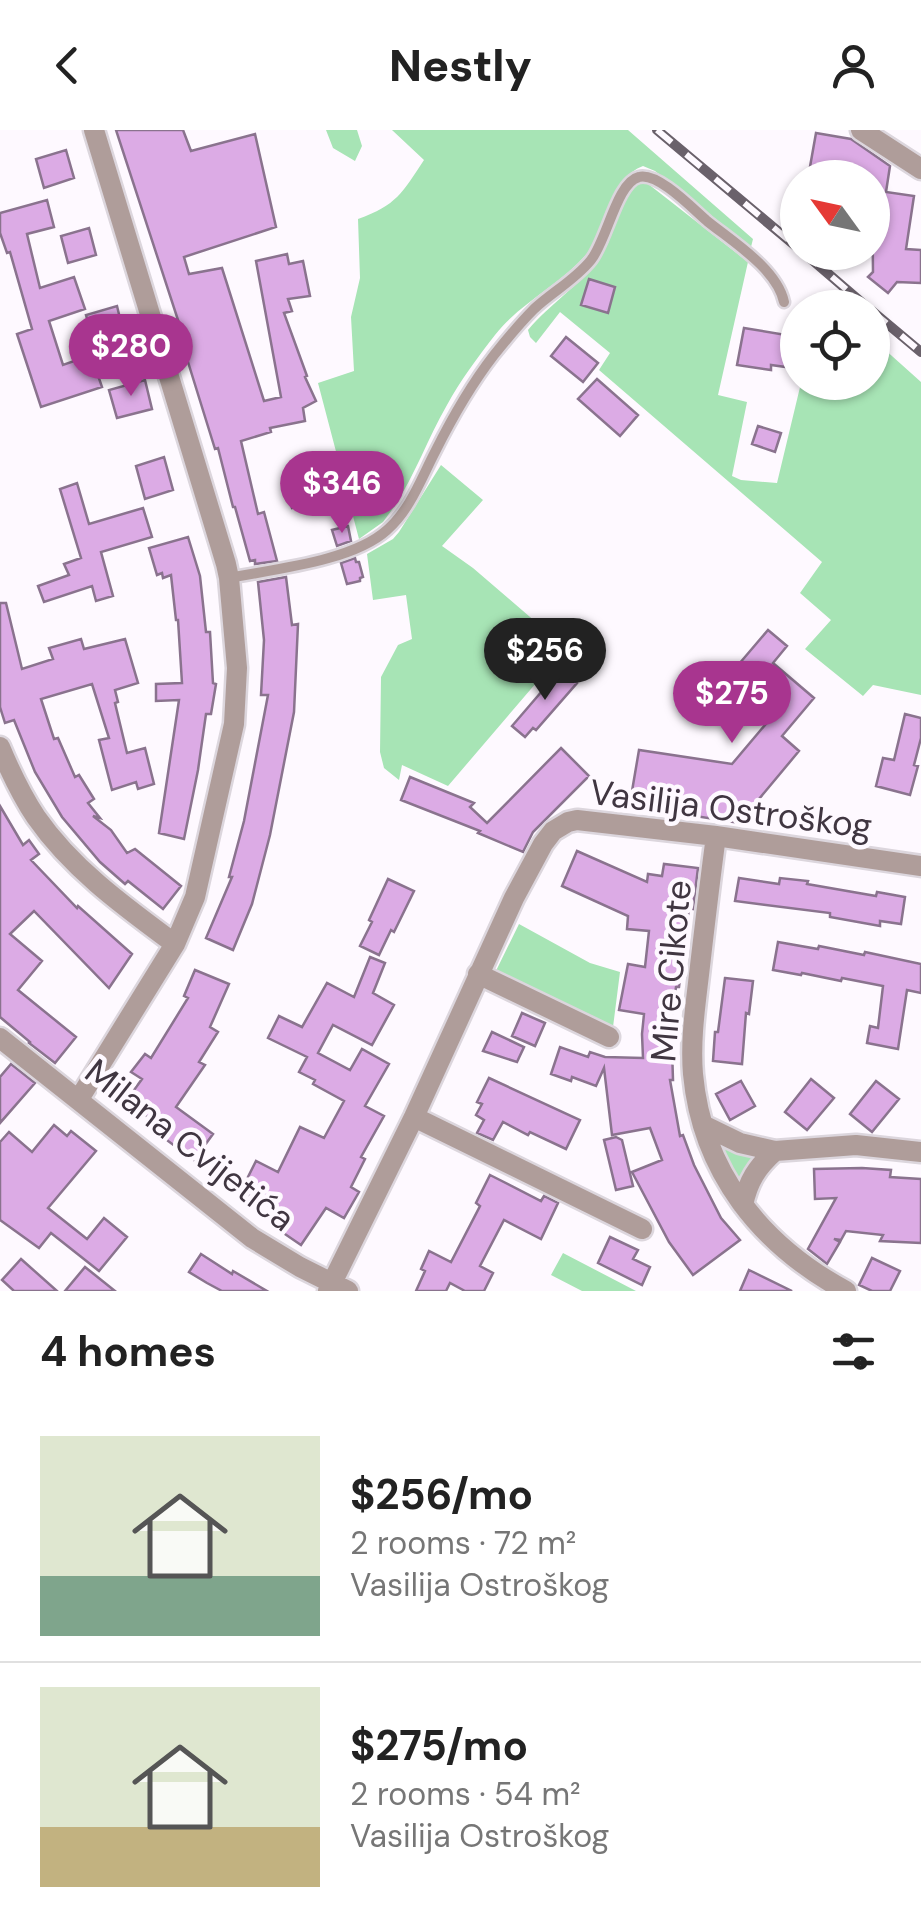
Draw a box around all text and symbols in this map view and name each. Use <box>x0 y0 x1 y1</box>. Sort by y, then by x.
text: Nestly <box>389 36 532 95</box>
icon: back <box>40 38 95 93</box>
icon: person <box>826 38 881 93</box>
north arrow <box>780 160 890 270</box>
map controls <box>780 160 890 400</box>
button: locate <box>780 290 890 400</box>
pin: $280 <box>72 314 190 399</box>
text: $280 <box>91 325 171 367</box>
pin: $346 <box>283 451 401 536</box>
text: $346 <box>302 462 382 504</box>
pin: $256 <box>486 618 604 703</box>
text: $256 <box>506 629 584 671</box>
pin: $275 <box>673 661 791 746</box>
text: $275 <box>695 672 769 714</box>
street label: Vasilija Ostroškog <box>587 769 875 849</box>
street label: Mire Cikote <box>640 878 702 1064</box>
street label: Milana Cvijetića <box>76 1049 304 1241</box>
text: 4 homes <box>40 1324 216 1379</box>
icon: filters <box>826 1324 881 1379</box>
text: $256/mo <box>350 1467 533 1522</box>
icon: home <box>120 1476 240 1596</box>
text: 2 rooms · 72 m² <box>350 1522 576 1564</box>
text: Vasilija Ostroškog <box>350 1564 609 1606</box>
text: $275/mo <box>350 1718 528 1773</box>
icon: home <box>120 1727 240 1847</box>
text: 2 rooms · 54 m² <box>350 1773 581 1815</box>
text: Vasilija Ostroškog <box>350 1815 609 1857</box>

